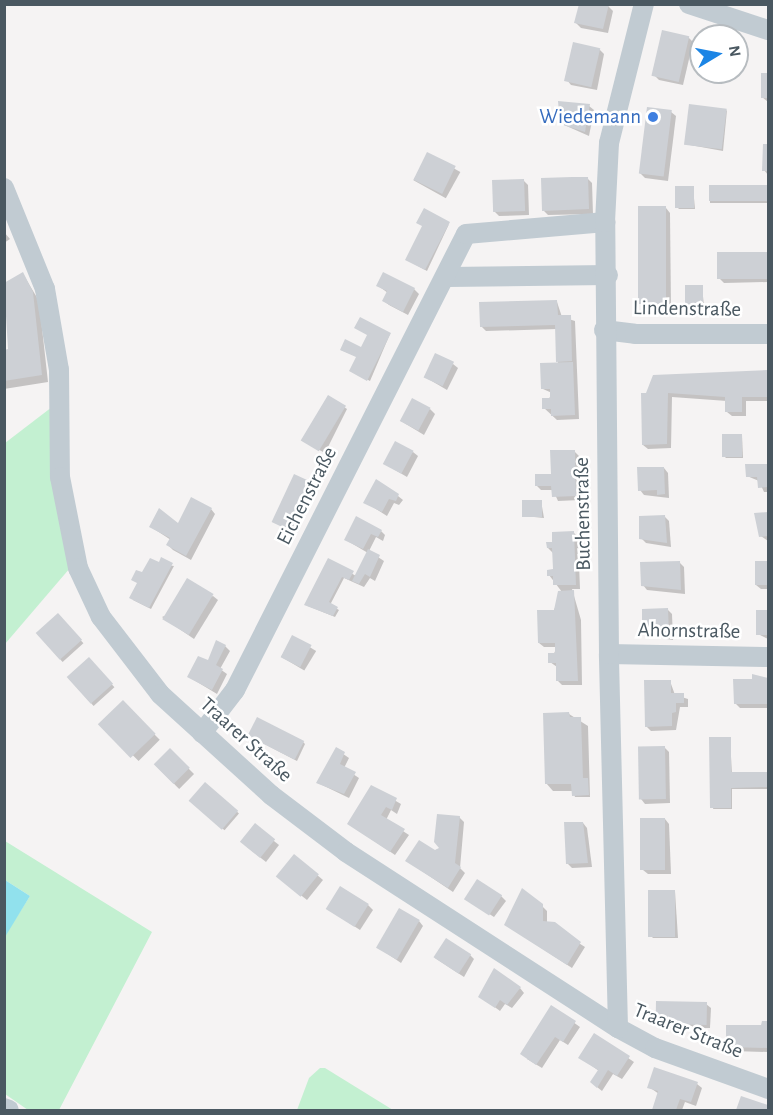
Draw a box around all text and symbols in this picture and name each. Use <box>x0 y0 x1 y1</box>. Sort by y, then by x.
north arrow <box>689 24 749 84</box>
text: N <box>726 44 744 58</box>
place label: Wiedemann <box>539 104 641 130</box>
marker: Wiedemann <box>646 110 660 124</box>
street label: Lindenstraße <box>633 295 741 323</box>
street label: Eichenstraße <box>272 443 342 549</box>
street label: Buchenstraße <box>569 457 597 571</box>
street label: Ahornstraße <box>637 618 741 644</box>
street label: Traarer Straße <box>195 692 297 788</box>
street label: Traarer Straße <box>630 998 746 1064</box>

